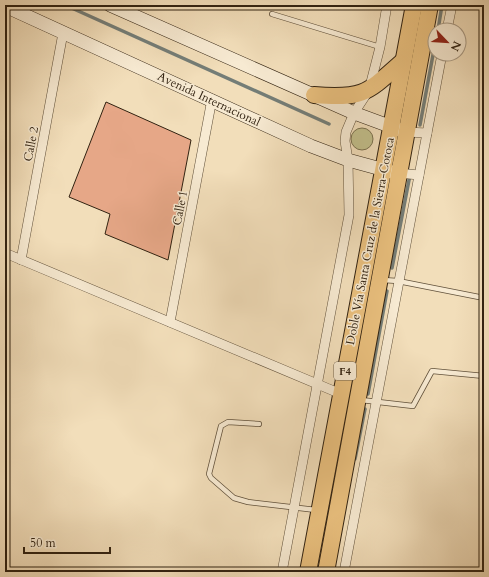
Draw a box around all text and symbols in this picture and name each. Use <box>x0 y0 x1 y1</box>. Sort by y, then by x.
north arrow <box>427 22 467 62</box>
text: N <box>447 39 464 54</box>
street label: Avenida Internacional <box>155 68 263 130</box>
street label: Calle 2 <box>20 125 42 163</box>
street label: Doble Vía Santa Cruz de la Sierra-Cotoca <box>342 135 398 346</box>
street label: Calle 1 <box>169 189 191 227</box>
road number: F4 <box>334 362 356 380</box>
scale bar <box>24 529 110 555</box>
text: 50 m <box>30 535 57 551</box>

